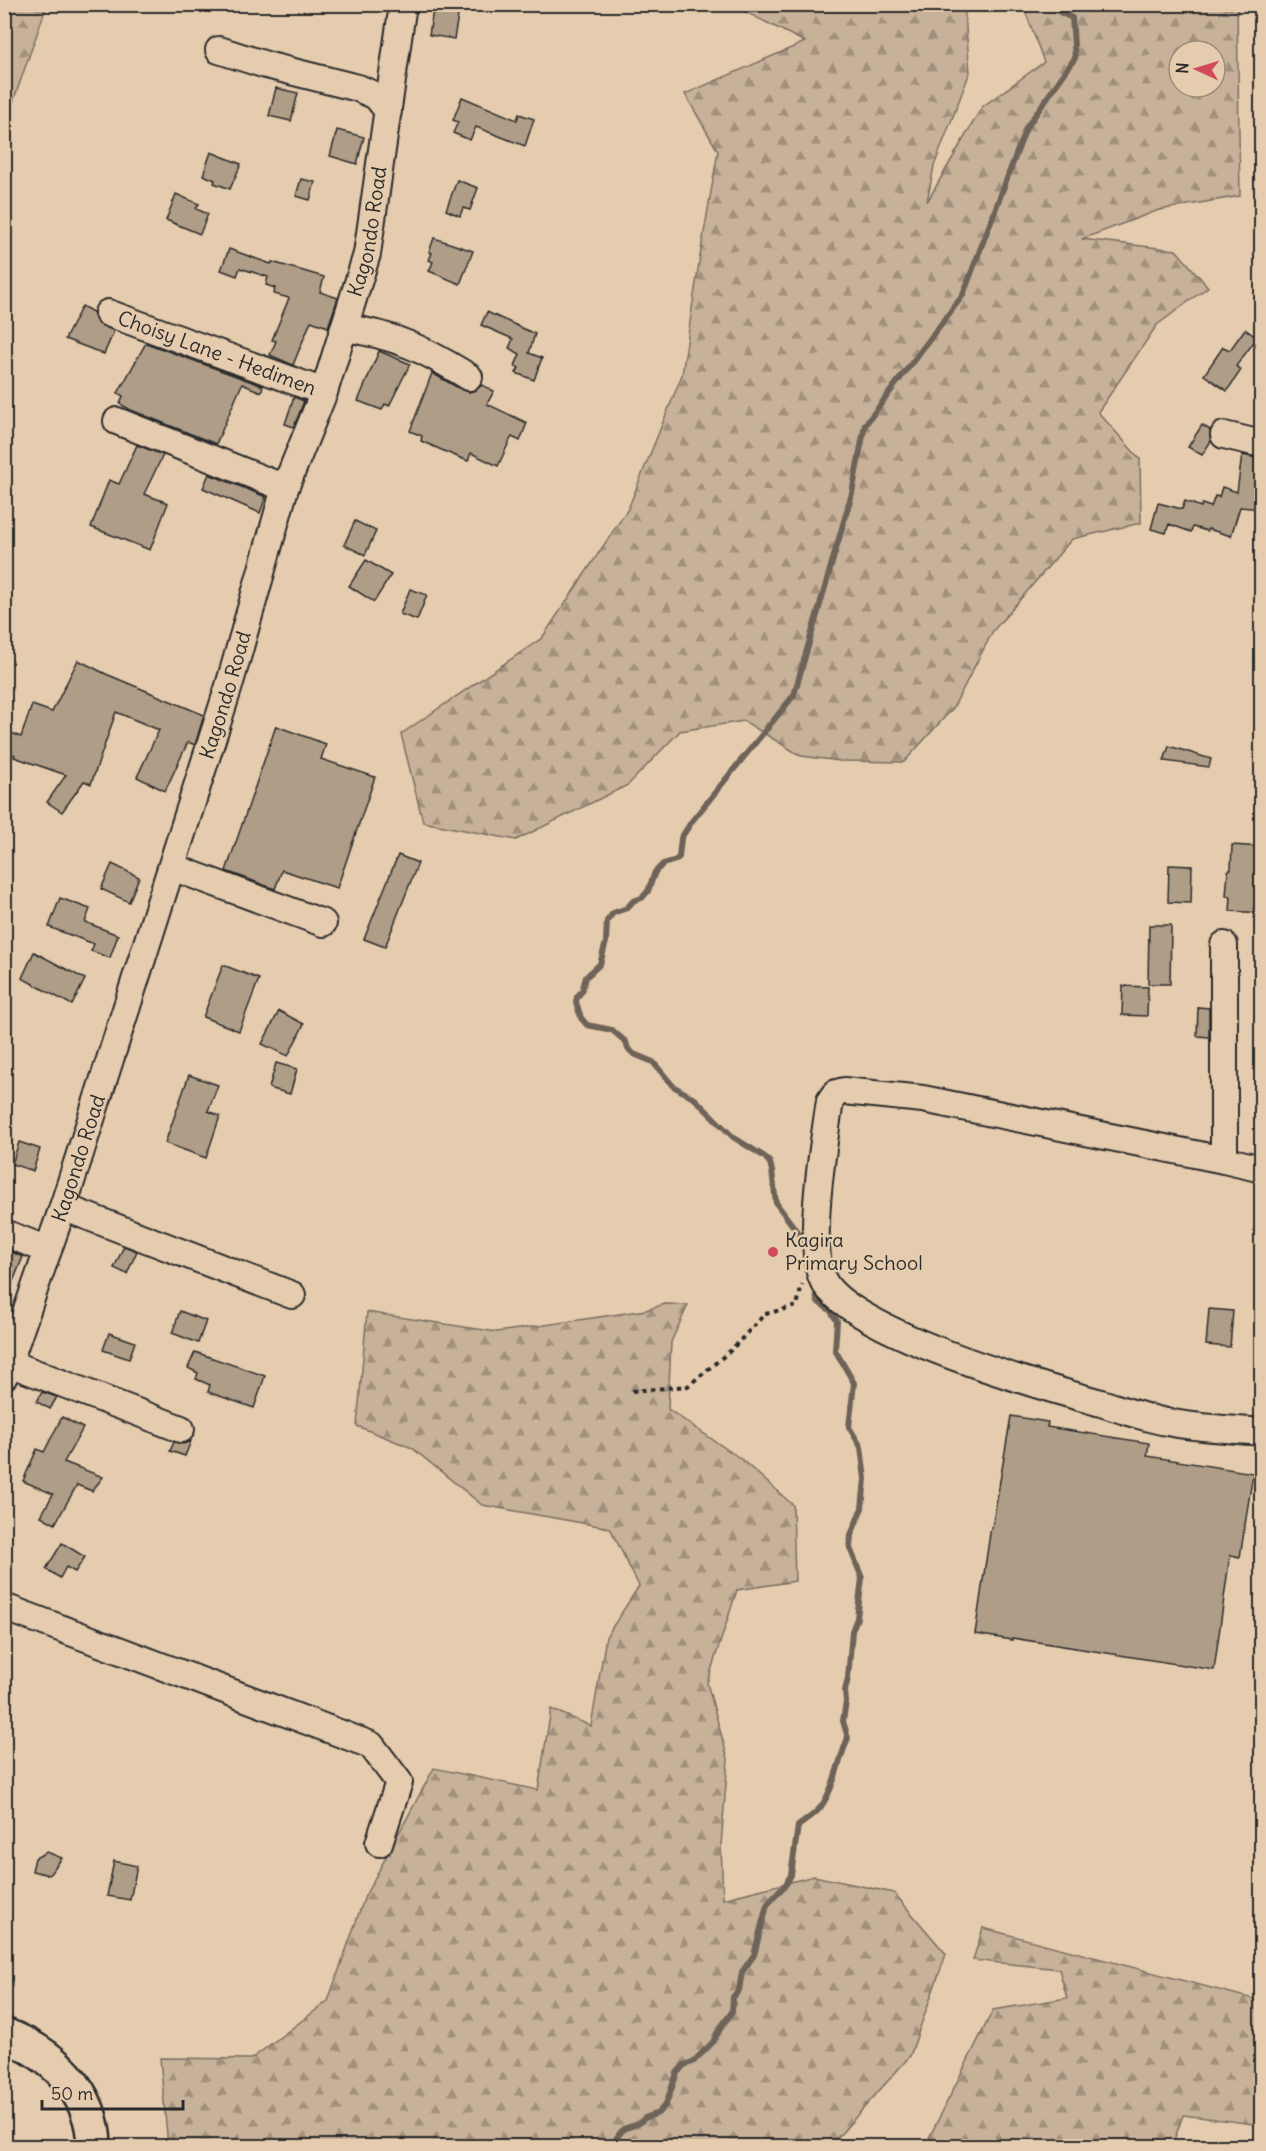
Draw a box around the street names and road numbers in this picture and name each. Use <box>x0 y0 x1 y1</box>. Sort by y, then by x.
street label: Kagondo Road <box>342 164 392 299</box>
street label: Choisy Lane - Hedimen <box>114 305 320 400</box>
street label: Kagondo Road <box>194 628 256 762</box>
street label: Kagondo Road <box>46 1091 110 1225</box>

